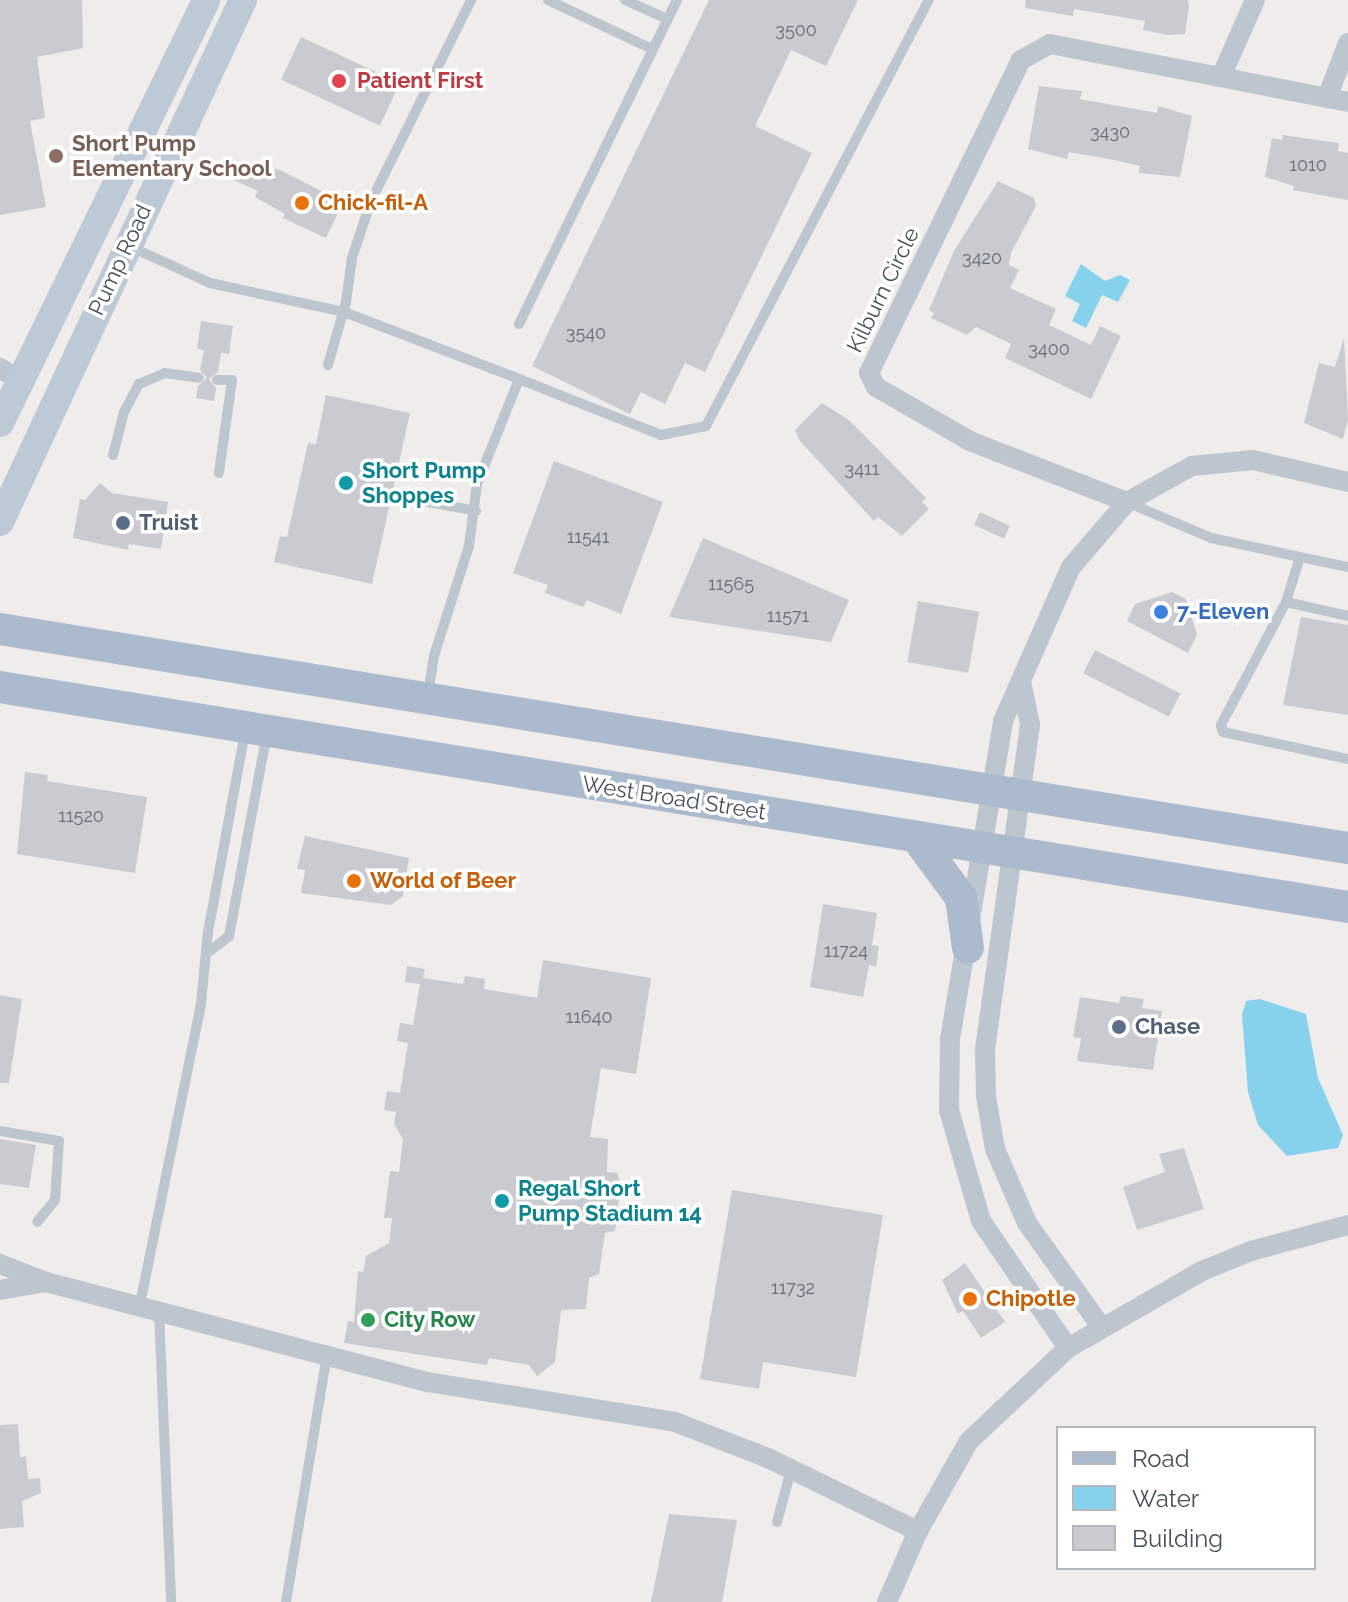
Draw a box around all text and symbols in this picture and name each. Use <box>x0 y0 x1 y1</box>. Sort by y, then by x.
house number: 3500 <box>775 19 817 41</box>
place label: Patient First <box>357 68 483 94</box>
marker: Patient First <box>328 70 350 92</box>
house number: 3430 <box>1090 121 1130 143</box>
place label: Short Pump Elementary School <box>72 130 272 182</box>
marker: Short Pump Elementary School <box>47 147 65 165</box>
house number: 1010 <box>1289 154 1327 176</box>
place label: Chick-fil-A <box>318 190 428 216</box>
marker: Chick-fil-A <box>293 194 311 212</box>
street label: Pump Road <box>83 201 157 319</box>
street label: Kilburn Circle <box>841 223 925 357</box>
house number: 3420 <box>962 247 1002 269</box>
house number: 3540 <box>566 322 606 344</box>
house number: 3400 <box>1028 338 1070 360</box>
place label: Short Pump Shoppes <box>362 457 486 508</box>
house number: 3411 <box>845 458 879 480</box>
marker: Short Pump Shoppes <box>337 474 355 492</box>
place label: Truist <box>139 510 198 536</box>
marker: Truist <box>114 514 132 532</box>
house number: 11541 <box>567 526 609 548</box>
house number: 11565 <box>708 573 754 595</box>
place label: 7-Eleven <box>1177 599 1269 625</box>
marker: 7-Eleven <box>1152 603 1170 621</box>
house number: 11571 <box>767 605 809 627</box>
street label: West Broad Street <box>580 770 768 826</box>
house number: 11520 <box>58 805 104 827</box>
place label: World of Beer <box>370 868 516 894</box>
marker: World of Beer <box>345 872 363 890</box>
house number: 11724 <box>824 940 868 962</box>
house number: 11640 <box>565 1006 613 1028</box>
place label: Chase <box>1135 1014 1200 1040</box>
marker: Chase <box>1110 1018 1128 1036</box>
place label: Regal Short Pump Stadium 14 <box>518 1175 702 1226</box>
marker: Regal Short Pump Stadium 14 <box>493 1192 511 1210</box>
house number: 11732 <box>771 1277 815 1299</box>
place label: Chipotle <box>986 1286 1076 1312</box>
marker: Chipotle <box>961 1290 979 1308</box>
place label: City Row <box>384 1307 476 1333</box>
marker: City Row <box>359 1311 377 1329</box>
legend <box>1056 1426 1316 1570</box>
text: Road <box>1132 1444 1190 1473</box>
text: Water <box>1132 1484 1199 1513</box>
text: Building <box>1132 1524 1223 1553</box>

